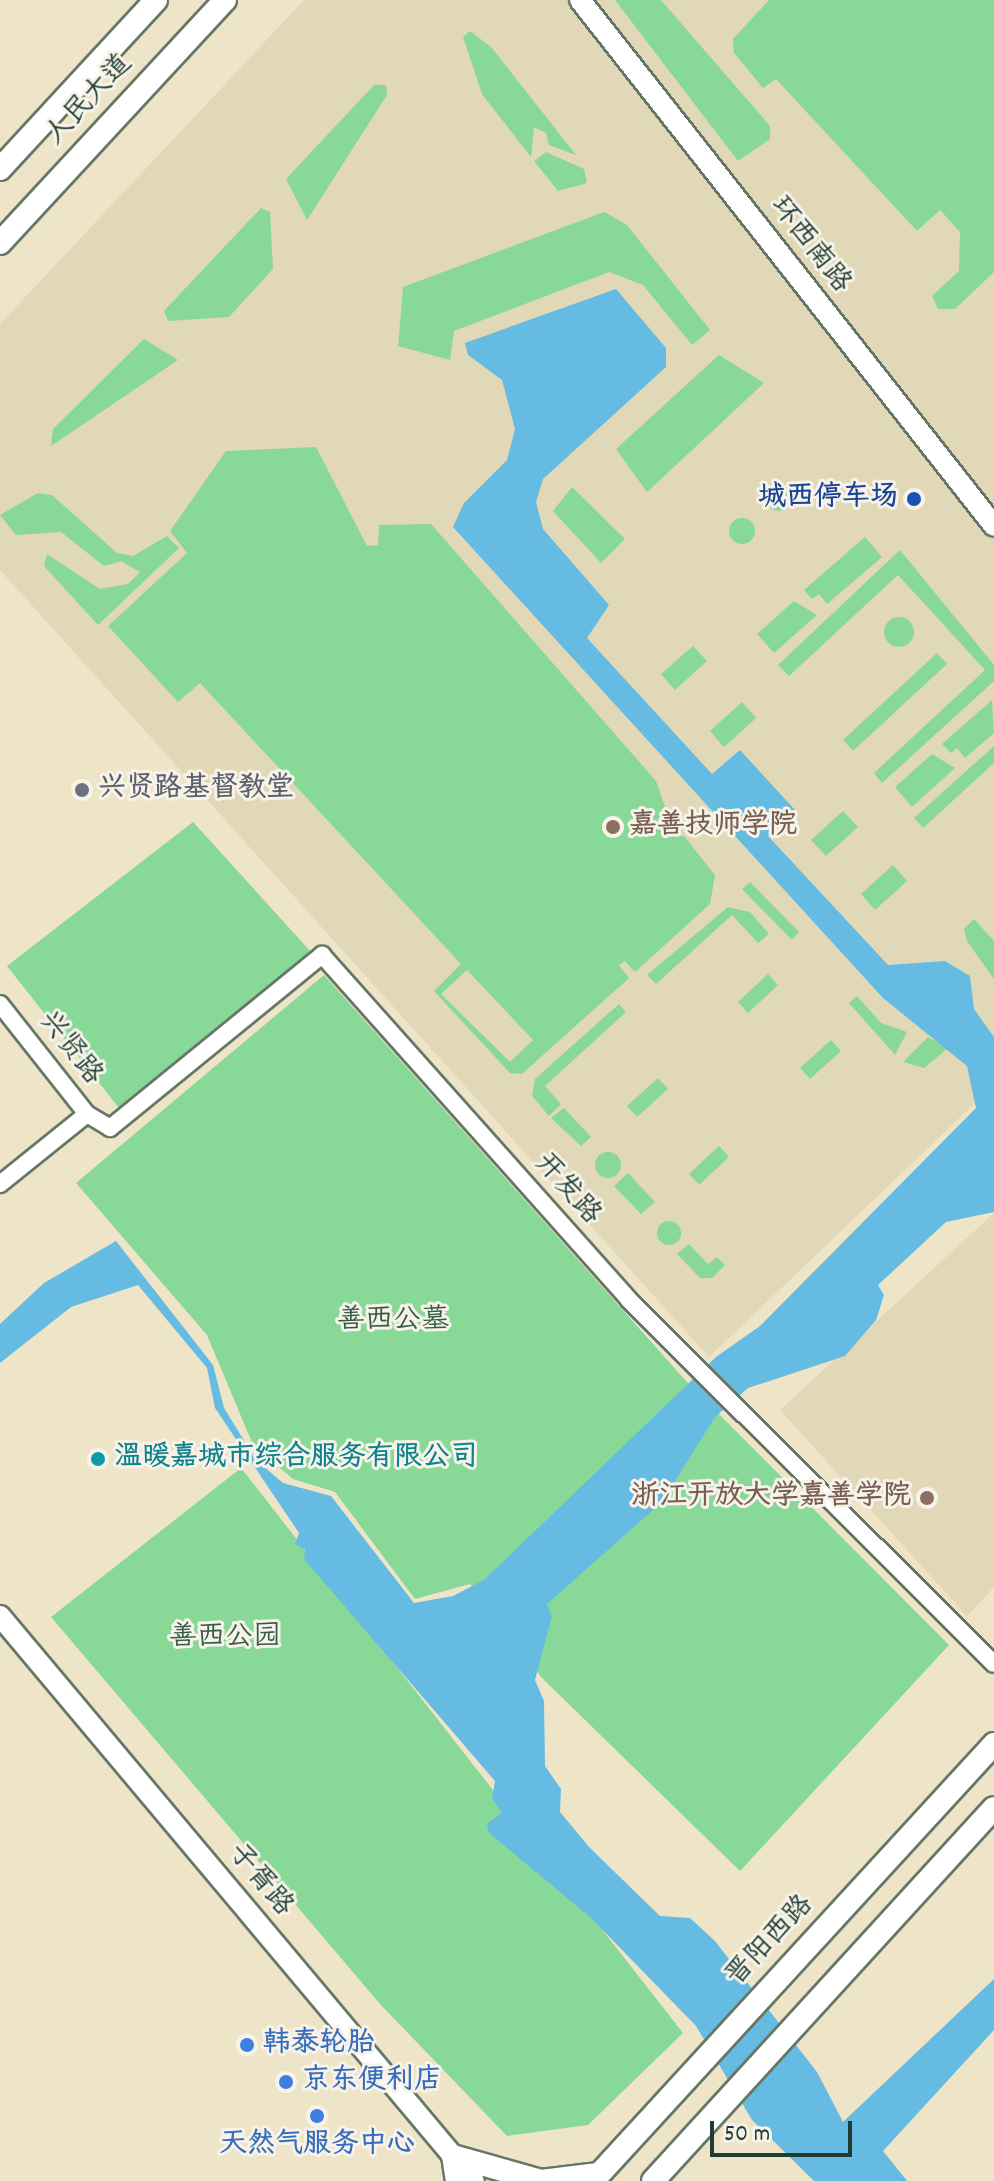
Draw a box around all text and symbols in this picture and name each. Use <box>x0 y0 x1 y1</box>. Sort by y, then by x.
street label: 人民大道 <box>40 49 140 153</box>
street label: 环西南路 <box>761 192 857 300</box>
place label: 城西停车场 <box>758 482 898 516</box>
marker: 城西停车场 <box>905 490 923 508</box>
place label: 兴贤路基督教堂 <box>98 773 294 807</box>
marker: 兴贤路基督教堂 <box>73 781 91 799</box>
place label: 嘉善技师学院 <box>629 810 797 844</box>
marker: 嘉善技师学院 <box>604 818 622 836</box>
street label: 兴贤路 <box>30 1006 108 1092</box>
street label: 开发路 <box>525 1148 607 1232</box>
park label: 善西公墓 <box>337 1305 449 1339</box>
place label: 温暖嘉城市综合服务有限公司 <box>114 1442 478 1476</box>
marker: 温暖嘉城市综合服务有限公司 <box>89 1450 107 1468</box>
place label: 浙江开放大学嘉善学院 <box>631 1481 911 1515</box>
marker: 浙江开放大学嘉善学院 <box>918 1489 936 1507</box>
park label: 善西公园 <box>169 1622 281 1656</box>
street label: 子胥路 <box>219 1838 299 1924</box>
street label: 晋阳西路 <box>721 1890 821 1994</box>
place label: 韩泰轮胎 <box>263 2028 375 2062</box>
marker: 韩泰轮胎 <box>238 2036 256 2054</box>
place label: 京东便利店 <box>302 2065 442 2099</box>
marker: 京东便利店 <box>277 2073 295 2091</box>
scale bar <box>714 2105 856 2155</box>
marker: 天然气服务中心 <box>308 2107 326 2125</box>
text: 50 m <box>724 2118 770 2152</box>
place label: 天然气服务中心 <box>219 2129 415 2163</box>

